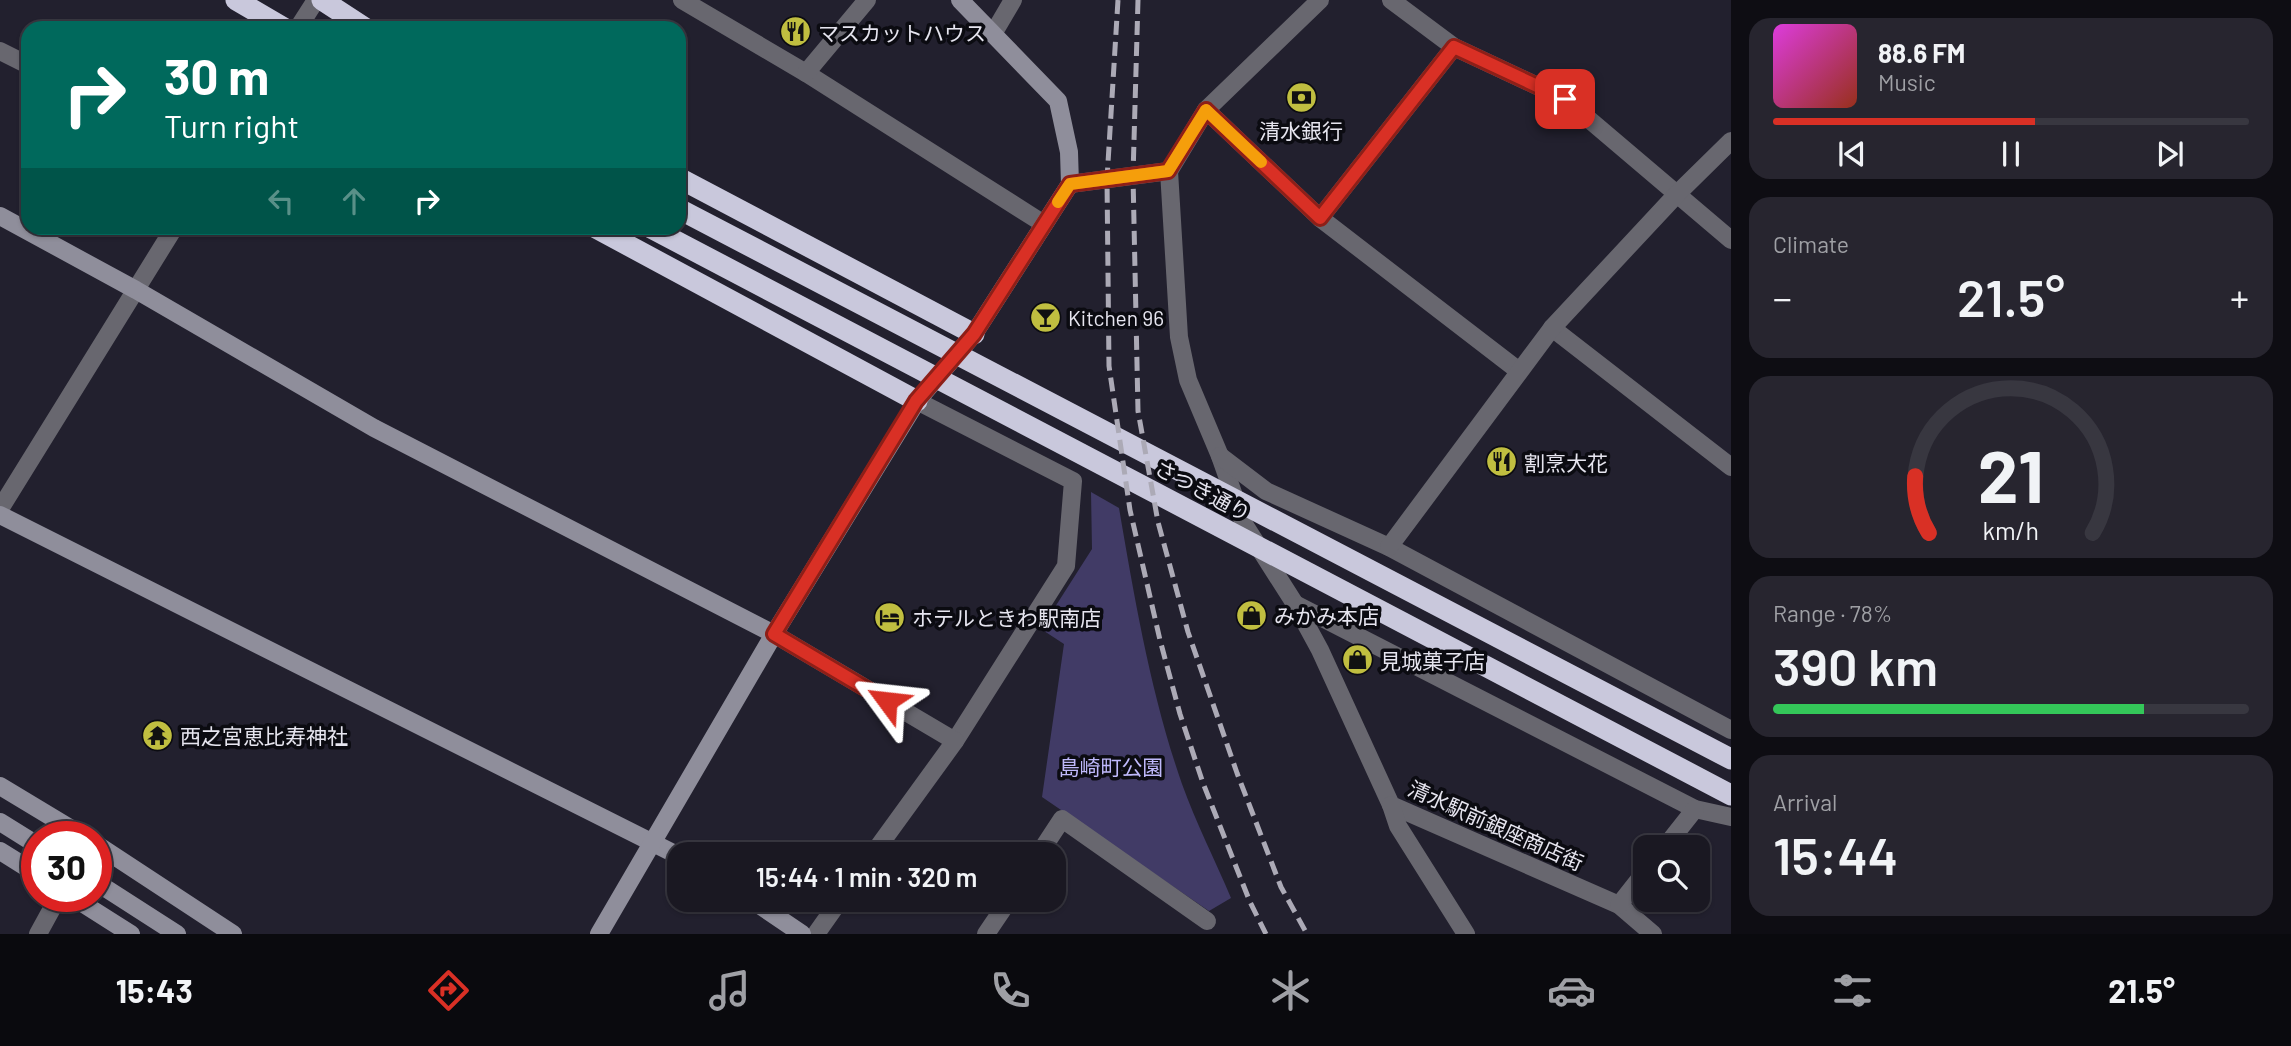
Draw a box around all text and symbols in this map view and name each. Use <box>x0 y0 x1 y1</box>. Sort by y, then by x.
restaurant icon: マスカットハウス <box>778 15 812 49</box>
place label: マスカットハウス <box>818 20 986 45</box>
text: 88.6 FM <box>1878 37 1965 68</box>
text: 30 m <box>164 46 269 105</box>
icon: right <box>49 49 140 140</box>
text: Music <box>1878 68 1936 96</box>
pin <box>1535 69 1595 129</box>
icon: arrive <box>1546 80 1584 118</box>
bank icon: 清水銀行 <box>1284 81 1318 115</box>
text: Turn right <box>164 106 299 144</box>
place label: 清水銀行 <box>1259 118 1343 143</box>
icon: previous <box>1833 135 1871 173</box>
icon: pause <box>1992 135 2030 173</box>
icon: next <box>2151 135 2189 173</box>
icon: left <box>262 182 300 220</box>
icon: ahead <box>335 182 373 220</box>
icon: right <box>408 182 446 220</box>
text: Climate <box>1773 230 1849 258</box>
text: 21.5° <box>1957 265 2065 327</box>
text: − <box>1773 274 1792 320</box>
text: + <box>2230 274 2249 320</box>
bar icon: Kitchen 96 <box>1028 300 1062 334</box>
place label: Kitchen 96 <box>1068 305 1164 330</box>
text: 21 <box>1978 430 2044 518</box>
restaurant icon: 割烹大花 <box>1484 445 1518 479</box>
place label: 割烹大花 <box>1524 450 1608 475</box>
street label: さつき通り <box>1151 454 1255 526</box>
text: km/h <box>1983 515 2039 545</box>
shop icon: みかみ本店 <box>1234 598 1268 632</box>
text: Range · 78% <box>1773 599 1892 627</box>
hotel icon: ホテルときわ駅南店 <box>872 600 906 634</box>
place label: みかみ本店 <box>1274 603 1379 628</box>
place label: ホテルときわ駅南店 <box>912 605 1101 630</box>
text: 390 km <box>1773 634 1938 696</box>
shop icon: 見城菓子店 <box>1340 643 1374 677</box>
place label: 見城菓子店 <box>1380 648 1485 673</box>
position arrow <box>850 664 924 738</box>
temple icon: 西之宮恵比寿神社 <box>140 718 174 752</box>
place label: 西之宮恵比寿神社 <box>180 723 348 748</box>
park label: 島崎町公園 <box>1059 754 1164 779</box>
street label: 清水駅前銀座商店街 <box>1405 775 1587 875</box>
text: Arrival <box>1773 788 1837 816</box>
speed limit sign: 30 <box>21 821 112 912</box>
text: 15:44 <box>1773 823 1898 885</box>
map controls <box>1633 835 1710 912</box>
button: search <box>1633 835 1710 912</box>
text: 15:44 · 1 min · 320 m <box>756 861 977 892</box>
icon: directions <box>424 966 473 1015</box>
icon: music <box>705 966 754 1015</box>
icon: phone <box>986 966 1035 1015</box>
icon: climate <box>1266 966 1315 1015</box>
icon: car <box>1547 966 1596 1015</box>
icon: filters <box>1828 966 1877 1015</box>
text: 15:43 <box>116 971 193 1009</box>
text: 21.5° <box>2108 971 2175 1009</box>

